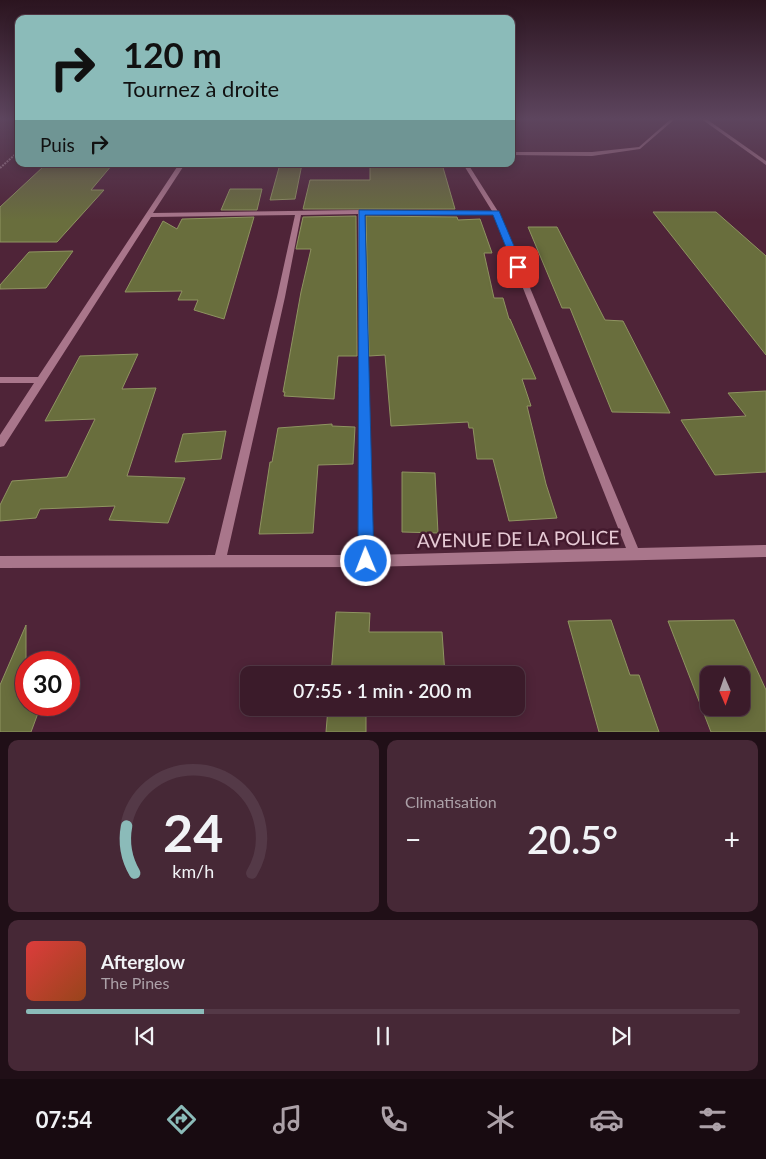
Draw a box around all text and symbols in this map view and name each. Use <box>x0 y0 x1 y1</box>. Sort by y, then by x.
text: 120 m <box>123 33 222 75</box>
icon: right <box>40 35 105 100</box>
text: Tournez à droite <box>123 75 279 102</box>
icon: right <box>85 130 113 158</box>
text: Puis <box>40 133 75 156</box>
pin <box>497 246 539 288</box>
icon: arrive <box>504 253 532 281</box>
street label: AVENUE DE LA POLICE <box>417 525 619 552</box>
position arrow <box>339 534 391 586</box>
speed limit sign: 30 <box>15 651 80 716</box>
north arrow <box>700 666 750 716</box>
map controls <box>700 666 750 716</box>
text: 07:55 · 1 min · 200 m <box>293 679 472 702</box>
text: Climatisation <box>405 792 497 811</box>
text: 24 <box>163 801 224 863</box>
text: 20.5° <box>527 816 618 862</box>
text: − <box>405 822 421 856</box>
text: + <box>724 822 740 856</box>
text: km/h <box>173 860 214 882</box>
text: Afterglow <box>101 950 185 973</box>
text: The Pines <box>101 973 170 992</box>
icon: previous <box>131 1022 159 1050</box>
icon: pause <box>369 1022 397 1050</box>
icon: next <box>607 1022 635 1050</box>
icon: directions <box>164 1102 199 1137</box>
icon: music <box>270 1102 305 1137</box>
icon: phone <box>376 1102 411 1137</box>
icon: climate <box>483 1102 518 1137</box>
icon: car <box>589 1102 624 1137</box>
icon: filters <box>695 1102 730 1137</box>
text: 07:54 <box>36 1106 92 1133</box>

